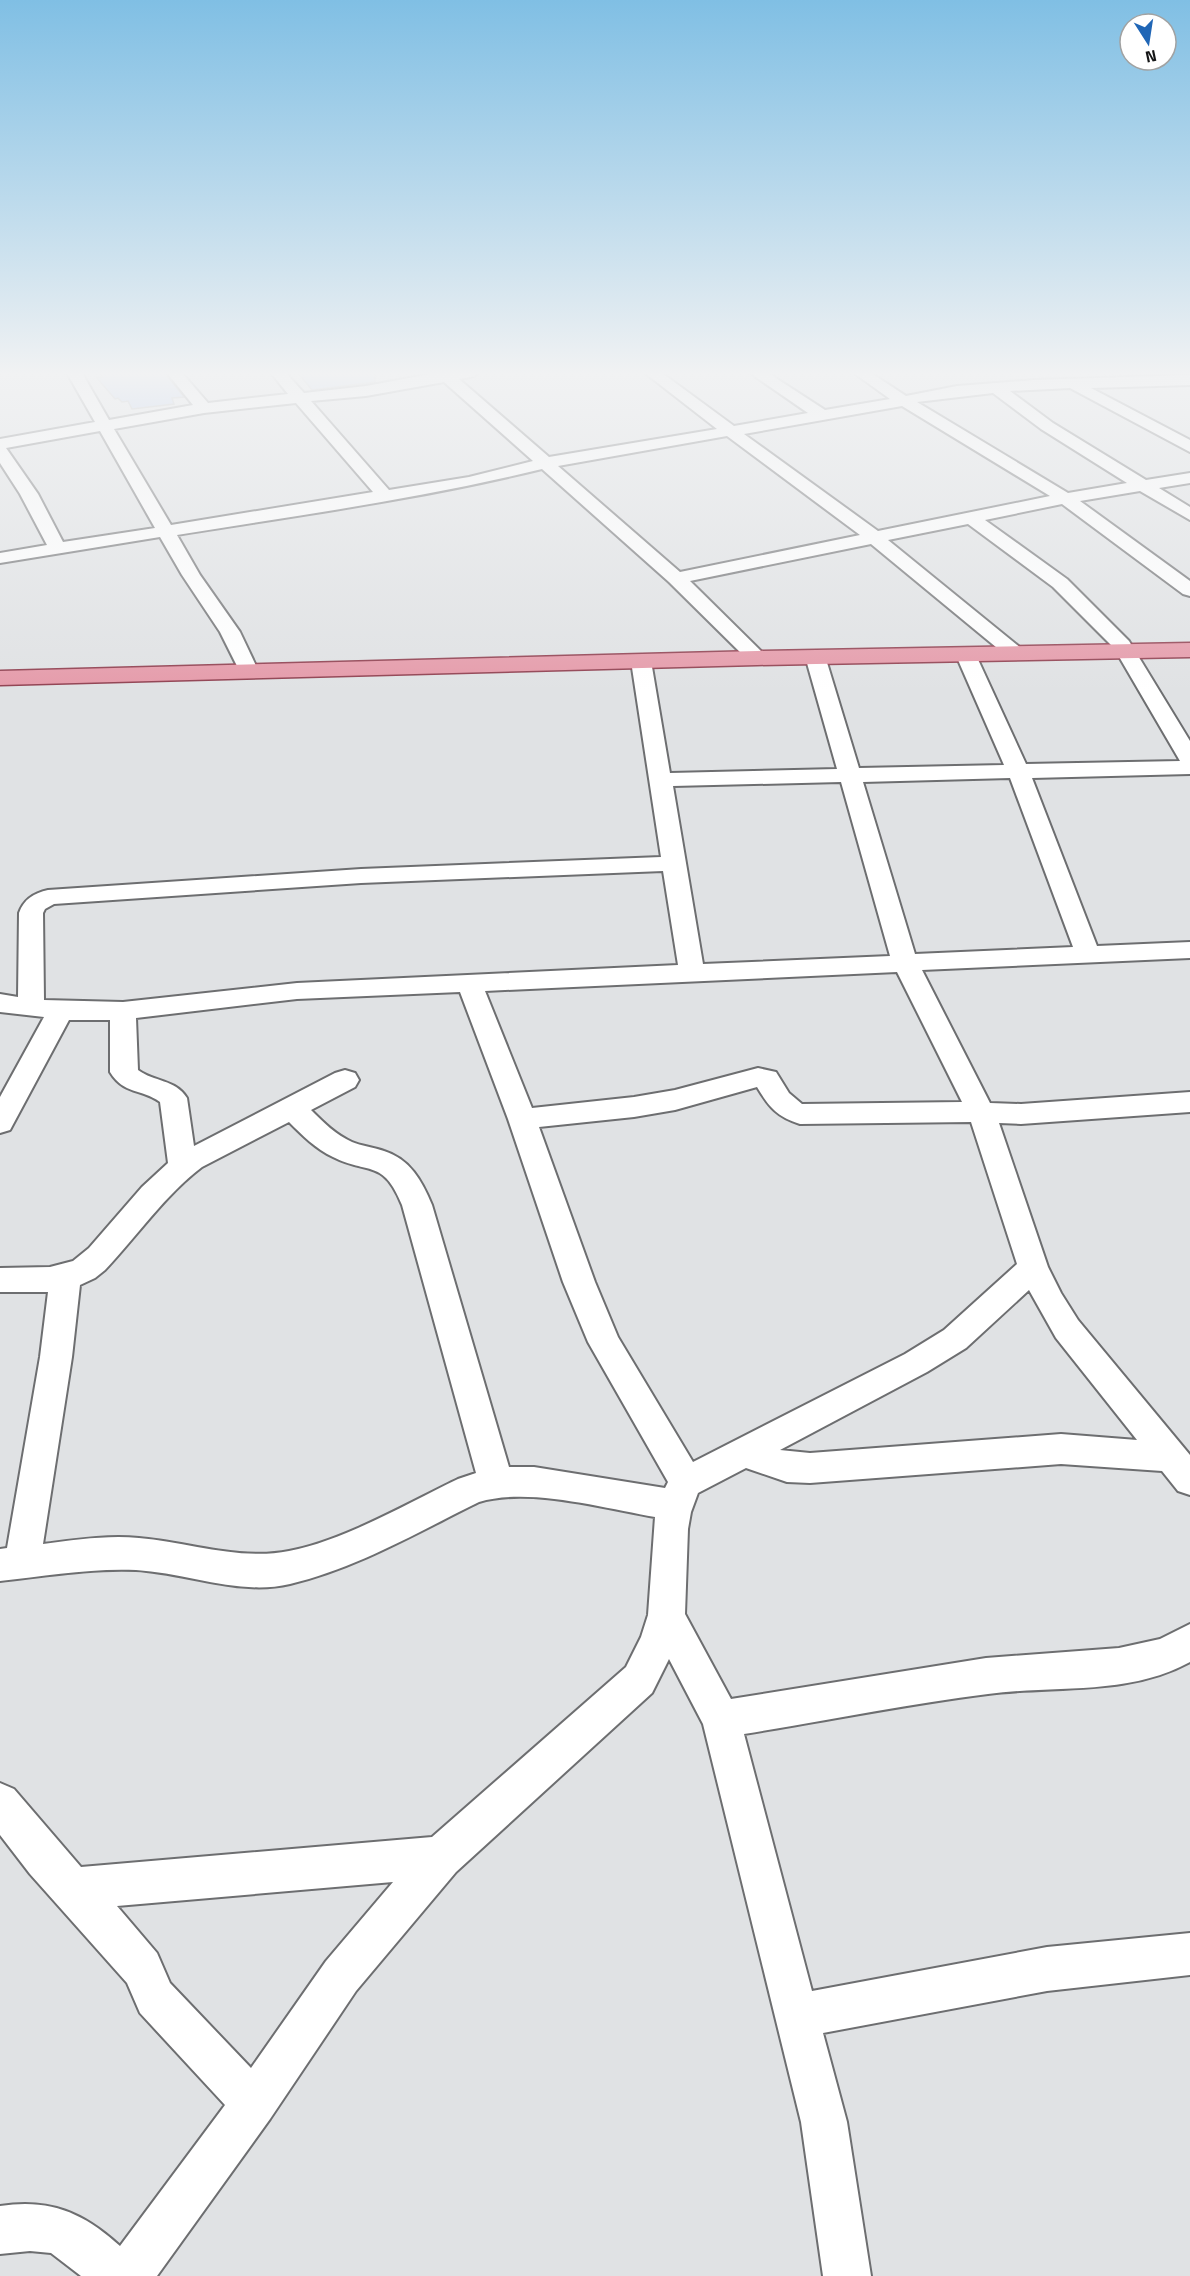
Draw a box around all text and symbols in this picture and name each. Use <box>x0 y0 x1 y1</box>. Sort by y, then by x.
north arrow <box>1118 12 1178 72</box>
text: N <box>1143 44 1159 70</box>

